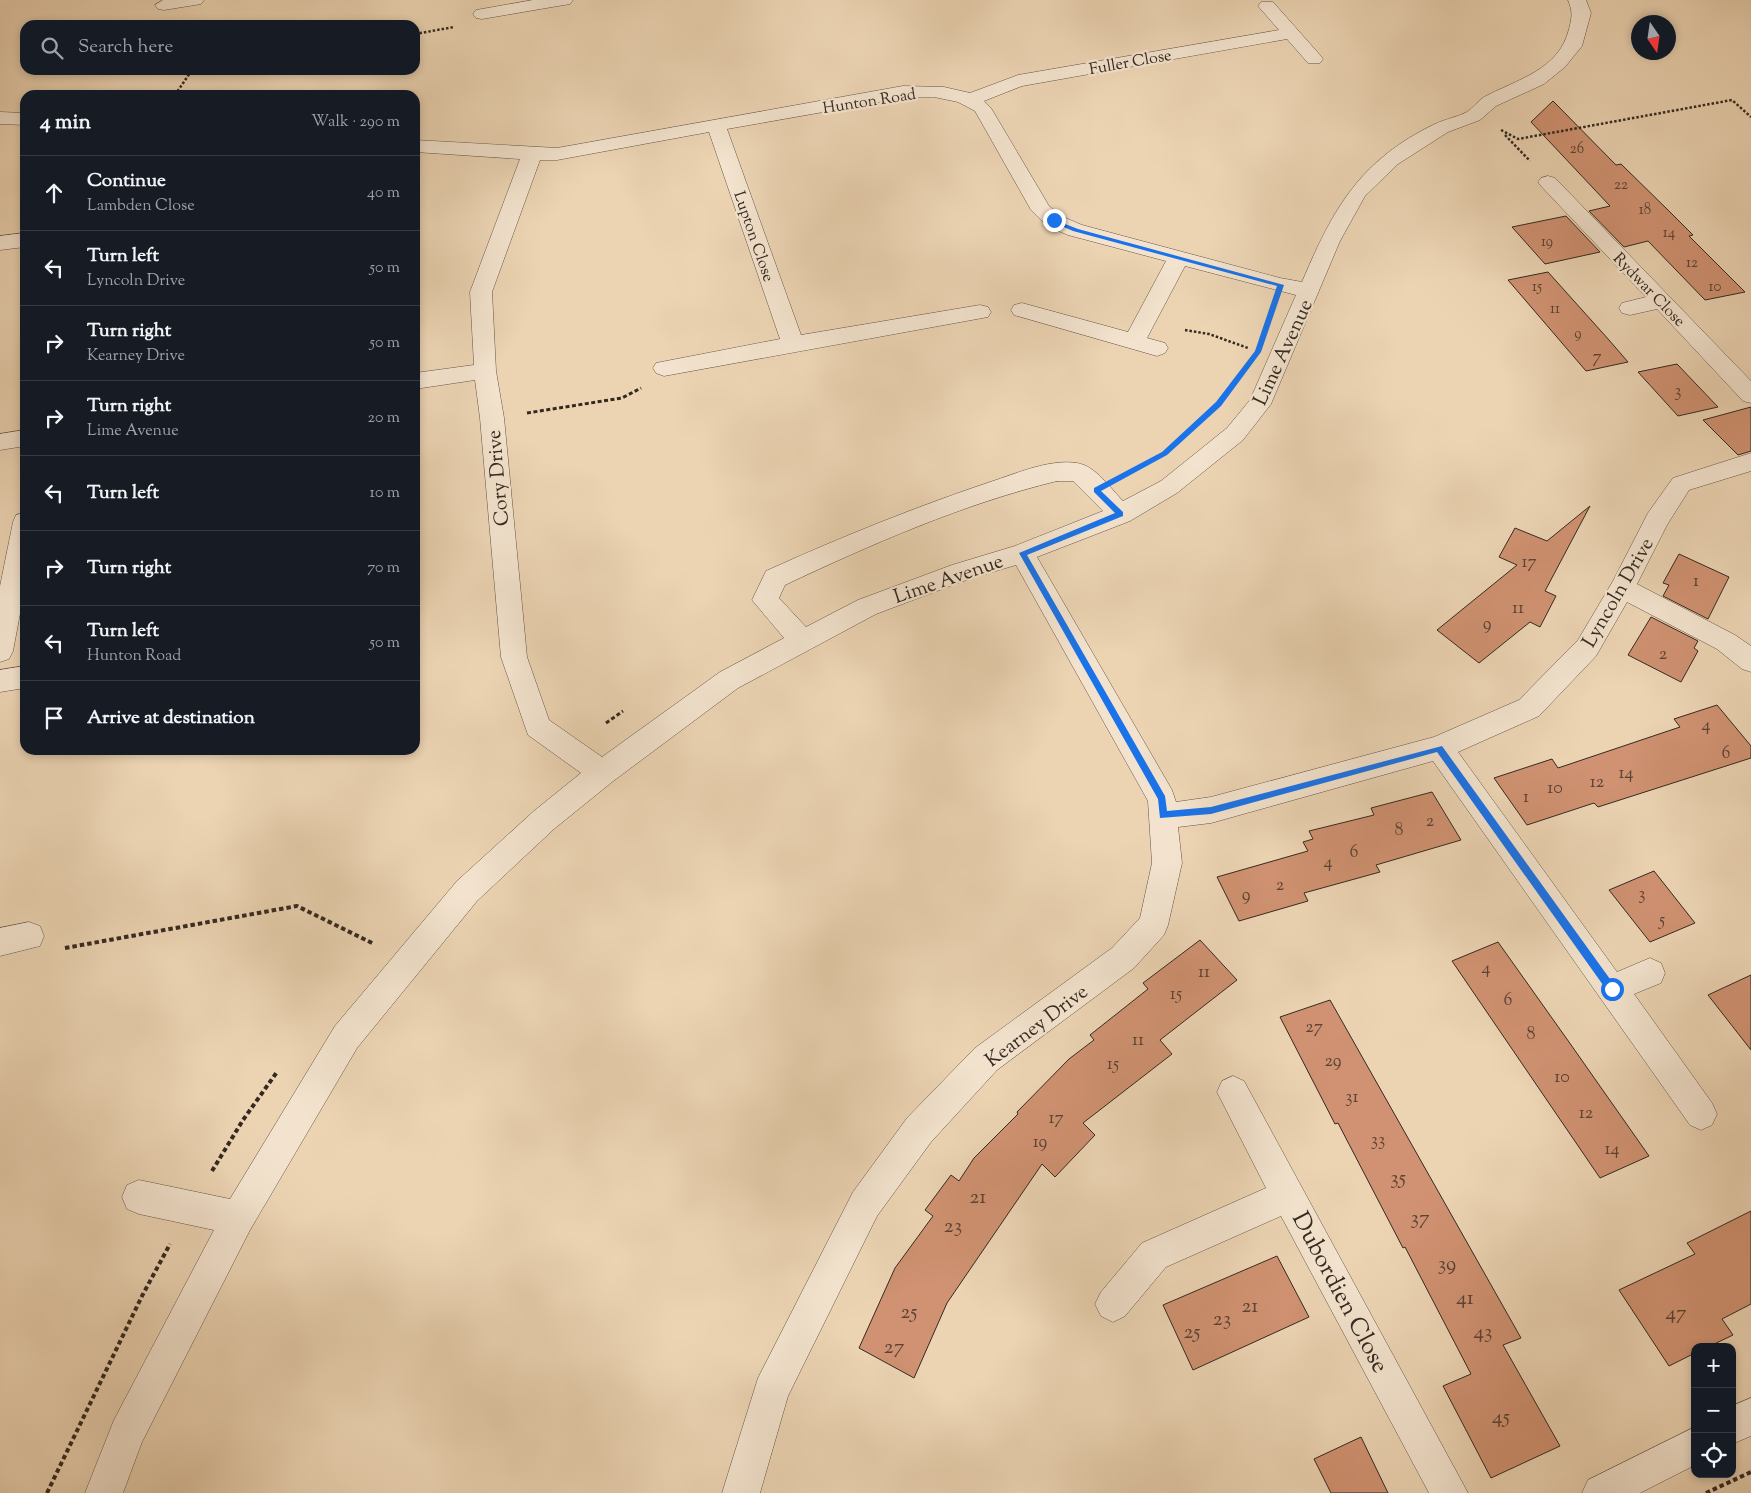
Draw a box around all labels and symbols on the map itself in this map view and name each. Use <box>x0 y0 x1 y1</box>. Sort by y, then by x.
north arrow <box>1631 15 1676 60</box>
street label: Fuller Close <box>1087 45 1173 82</box>
street label: Hunton Road <box>821 84 918 121</box>
house number: 26 <box>1570 139 1584 160</box>
house number: 22 <box>1614 175 1628 196</box>
street label: Lupton Close <box>726 188 779 285</box>
house number: 18 <box>1639 200 1651 221</box>
route end <box>1043 209 1066 232</box>
house number: 14 <box>1663 223 1676 244</box>
house number: 19 <box>1541 232 1553 253</box>
street label: Rydwar Close <box>1607 248 1690 333</box>
house number: 12 <box>1686 253 1698 274</box>
house number: 15 <box>1532 277 1542 298</box>
house number: 10 <box>1709 277 1722 298</box>
street label: Lime Avenue <box>1247 295 1322 411</box>
house number: 11 <box>1550 299 1560 320</box>
house number: 9 <box>1574 324 1582 345</box>
house number: 7 <box>1592 345 1602 371</box>
house number: 3 <box>1674 379 1682 405</box>
street label: Cory Drive <box>481 429 518 527</box>
street label: Lyncoln Drive <box>1576 533 1662 654</box>
street label: Lime Avenue <box>890 548 1008 613</box>
house number: 17 <box>1521 550 1537 576</box>
house number: 1 <box>1693 569 1699 595</box>
house number: 11 <box>1512 596 1524 622</box>
house number: 9 <box>1483 612 1492 638</box>
house number: 2 <box>1659 642 1668 668</box>
house number: 4 <box>1701 713 1711 739</box>
house number: 6 <box>1722 741 1731 767</box>
house number: 14 <box>1618 761 1634 787</box>
house number: 12 <box>1590 770 1605 796</box>
house number: 10 <box>1547 776 1563 802</box>
house number: 1 <box>1523 785 1529 811</box>
house number: 2 <box>1426 809 1435 835</box>
house number: 8 <box>1395 818 1404 844</box>
house number: 6 <box>1350 840 1359 866</box>
house number: 4 <box>1323 850 1333 876</box>
house number: 2 <box>1276 873 1285 899</box>
house number: 3 <box>1638 882 1646 908</box>
house number: 9 <box>1242 883 1251 909</box>
house number: 5 <box>1658 908 1665 934</box>
house number: 4 <box>1481 956 1491 982</box>
house number: 11 <box>1198 960 1210 986</box>
route start <box>1601 978 1624 1001</box>
street label: Kearney Drive <box>980 979 1095 1075</box>
house number: 15 <box>1170 982 1182 1008</box>
house number: 6 <box>1504 988 1513 1014</box>
house number: 27 <box>1305 1015 1323 1041</box>
house number: 8 <box>1527 1022 1536 1048</box>
house number: 11 <box>1132 1028 1144 1054</box>
house number: 29 <box>1324 1049 1342 1075</box>
house number: 15 <box>1107 1052 1119 1078</box>
house number: 10 <box>1554 1065 1570 1091</box>
house number: 31 <box>1345 1085 1359 1111</box>
house number: 12 <box>1579 1101 1594 1127</box>
house number: 17 <box>1048 1106 1064 1132</box>
house number: 33 <box>1371 1128 1385 1154</box>
house number: 19 <box>1033 1130 1048 1156</box>
house number: 14 <box>1604 1137 1620 1163</box>
house number: 35 <box>1390 1164 1406 1194</box>
house number: 21 <box>970 1183 986 1213</box>
house number: 37 <box>1410 1204 1430 1234</box>
street label: Dubordien Close <box>1282 1206 1396 1380</box>
house number: 23 <box>944 1212 962 1242</box>
house number: 39 <box>1438 1250 1456 1280</box>
house number: 41 <box>1456 1284 1474 1314</box>
house number: 21 <box>1242 1292 1258 1322</box>
house number: 25 <box>900 1298 918 1328</box>
house number: 47 <box>1665 1299 1687 1329</box>
house number: 23 <box>1213 1305 1231 1335</box>
house number: 25 <box>1183 1318 1201 1348</box>
house number: 43 <box>1473 1318 1493 1348</box>
house number: 27 <box>884 1333 905 1363</box>
house number: 45 <box>1492 1403 1510 1433</box>

